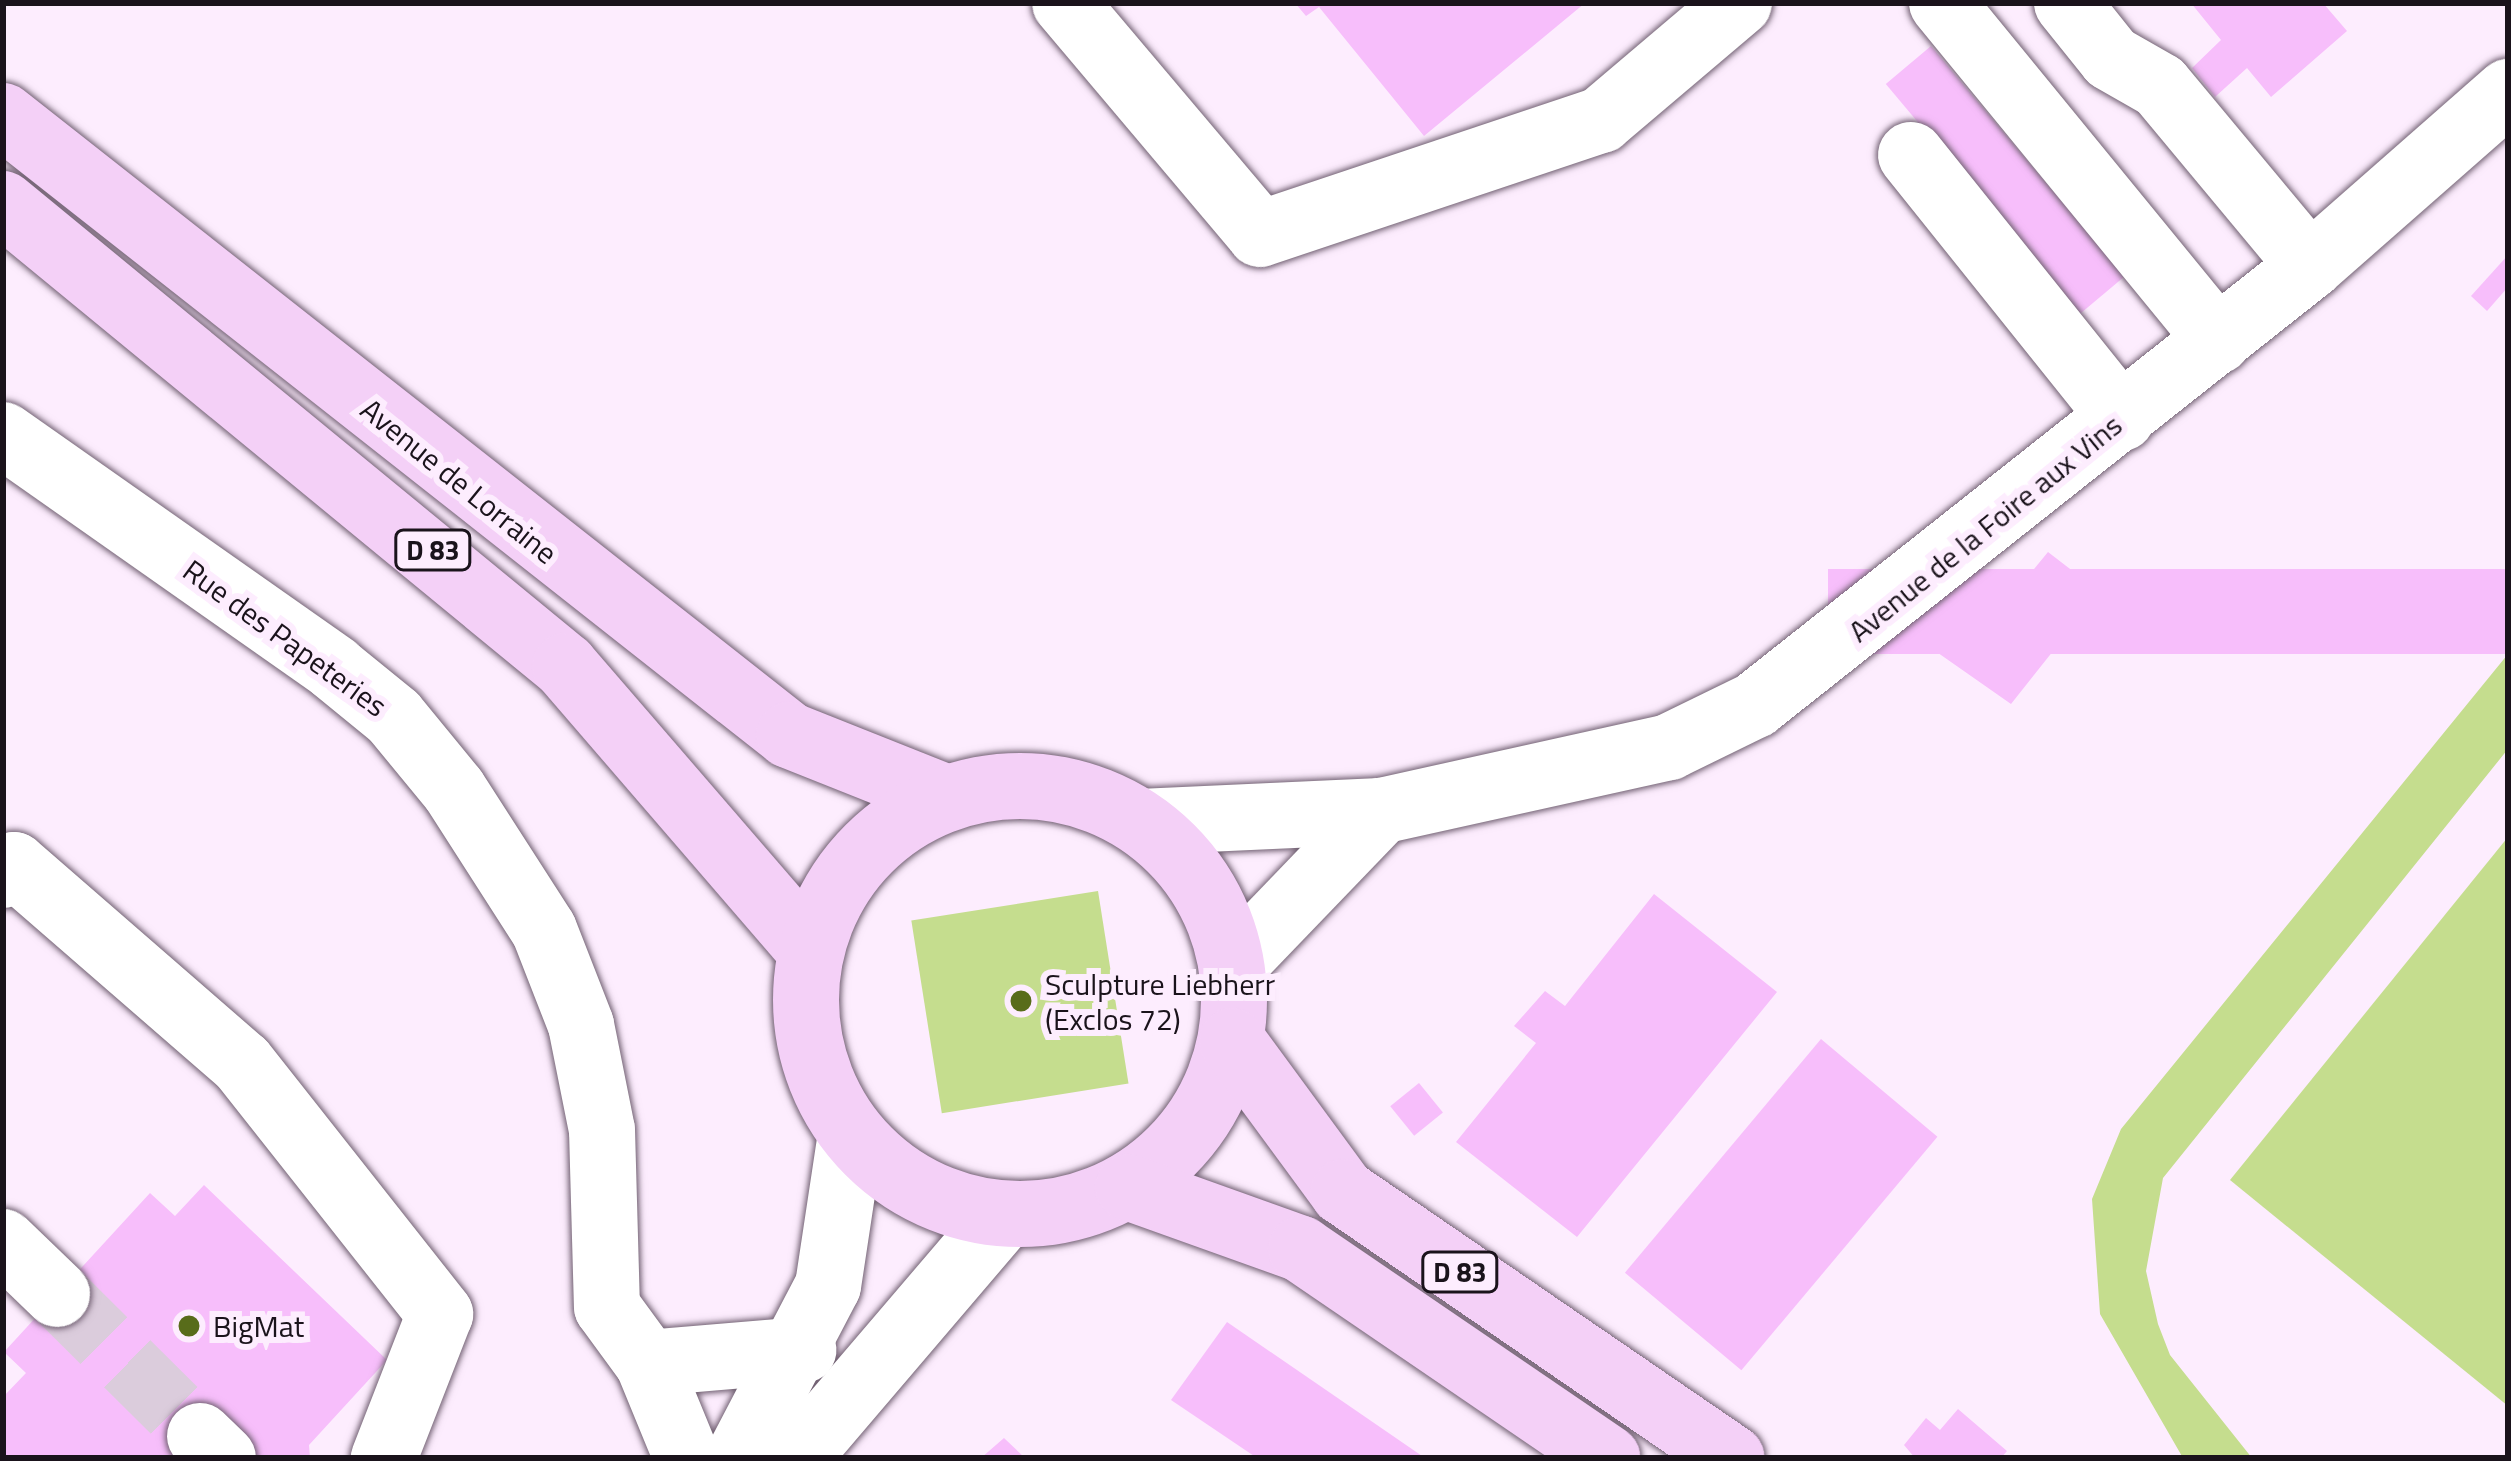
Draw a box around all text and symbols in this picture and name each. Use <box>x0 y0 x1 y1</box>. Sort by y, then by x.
street label: Avenue de Lorraine <box>354 391 564 571</box>
street label: Avenue de la Foire aux Vins <box>1841 407 2129 649</box>
road number: D 83 <box>394 529 472 571</box>
street label: Rue des Papeteries <box>176 552 394 724</box>
place label: Sculpture Liebherr (Exclos 72) <box>1045 966 1275 1036</box>
marker: Sculpture Liebherr (Exclos 72) <box>1008 988 1034 1014</box>
road number: D 83 <box>1421 1251 1499 1293</box>
place label: BigMat <box>213 1308 304 1344</box>
marker: BigMat <box>176 1313 202 1339</box>

